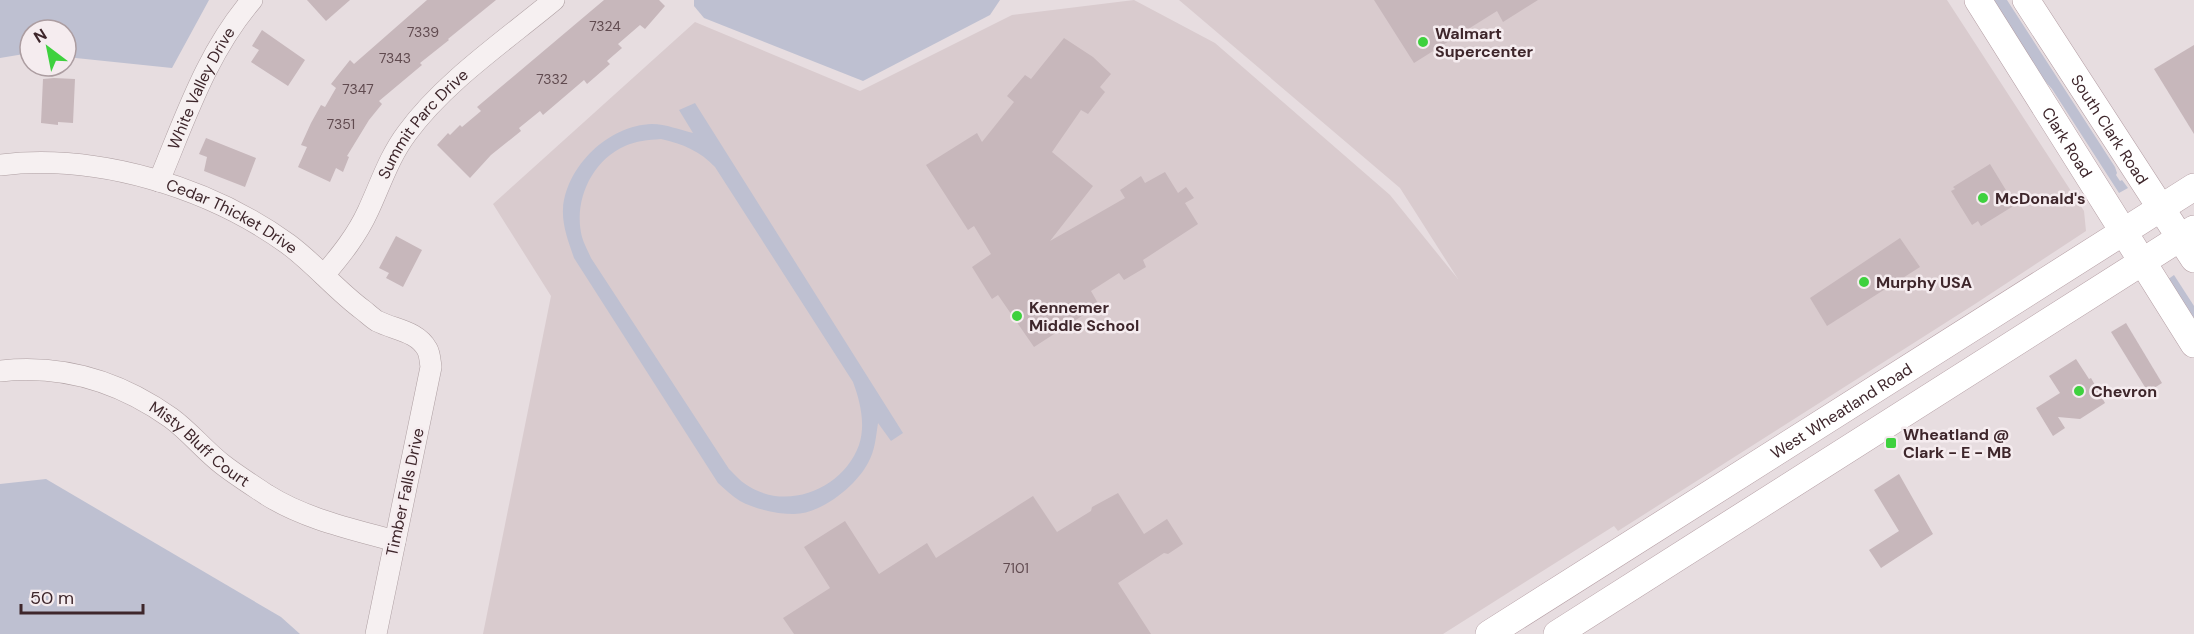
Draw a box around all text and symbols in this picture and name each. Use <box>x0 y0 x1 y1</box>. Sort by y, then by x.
house number: 7324 <box>589 17 621 35</box>
north arrow <box>18 18 78 78</box>
street label: White Valley Drive <box>163 23 239 152</box>
house number: 7339 <box>407 23 439 41</box>
place label: Walmart Supercenter <box>1435 23 1534 62</box>
text: N <box>30 24 51 48</box>
marker: Walmart Supercenter <box>1416 35 1430 49</box>
house number: 7343 <box>379 49 411 67</box>
street label: Summit Parc Drive <box>373 64 472 182</box>
house number: 7332 <box>536 70 568 88</box>
street label: South Clark Road <box>2067 71 2153 187</box>
house number: 7347 <box>342 80 374 98</box>
street label: Clark Road <box>2038 103 2096 181</box>
house number: 7351 <box>327 115 355 133</box>
street label: Cedar Thicket Drive <box>164 174 302 258</box>
place label: McDonald's <box>1995 188 2086 209</box>
marker: McDonald's <box>1976 191 1990 205</box>
place label: Murphy USA <box>1876 272 1972 293</box>
marker: Murphy USA <box>1857 275 1871 289</box>
place label: Kennemer Middle School <box>1029 297 1139 336</box>
marker: Kennemer Middle School <box>1010 309 1024 323</box>
street label: West Wheatland Road <box>1766 358 1916 463</box>
place label: Chevron <box>2091 381 2157 402</box>
marker: Chevron <box>2072 384 2086 398</box>
street label: Misty Bluff Court <box>146 396 254 491</box>
place label: Wheatland @ Clark - E - MB <box>1903 424 2011 463</box>
street label: Timber Falls Drive <box>381 426 429 558</box>
marker: Wheatland @ Clark - E - MB <box>1884 436 1898 450</box>
house number: 7101 <box>1003 559 1029 577</box>
scale bar <box>21 577 142 615</box>
text: 50 m <box>30 586 74 610</box>

